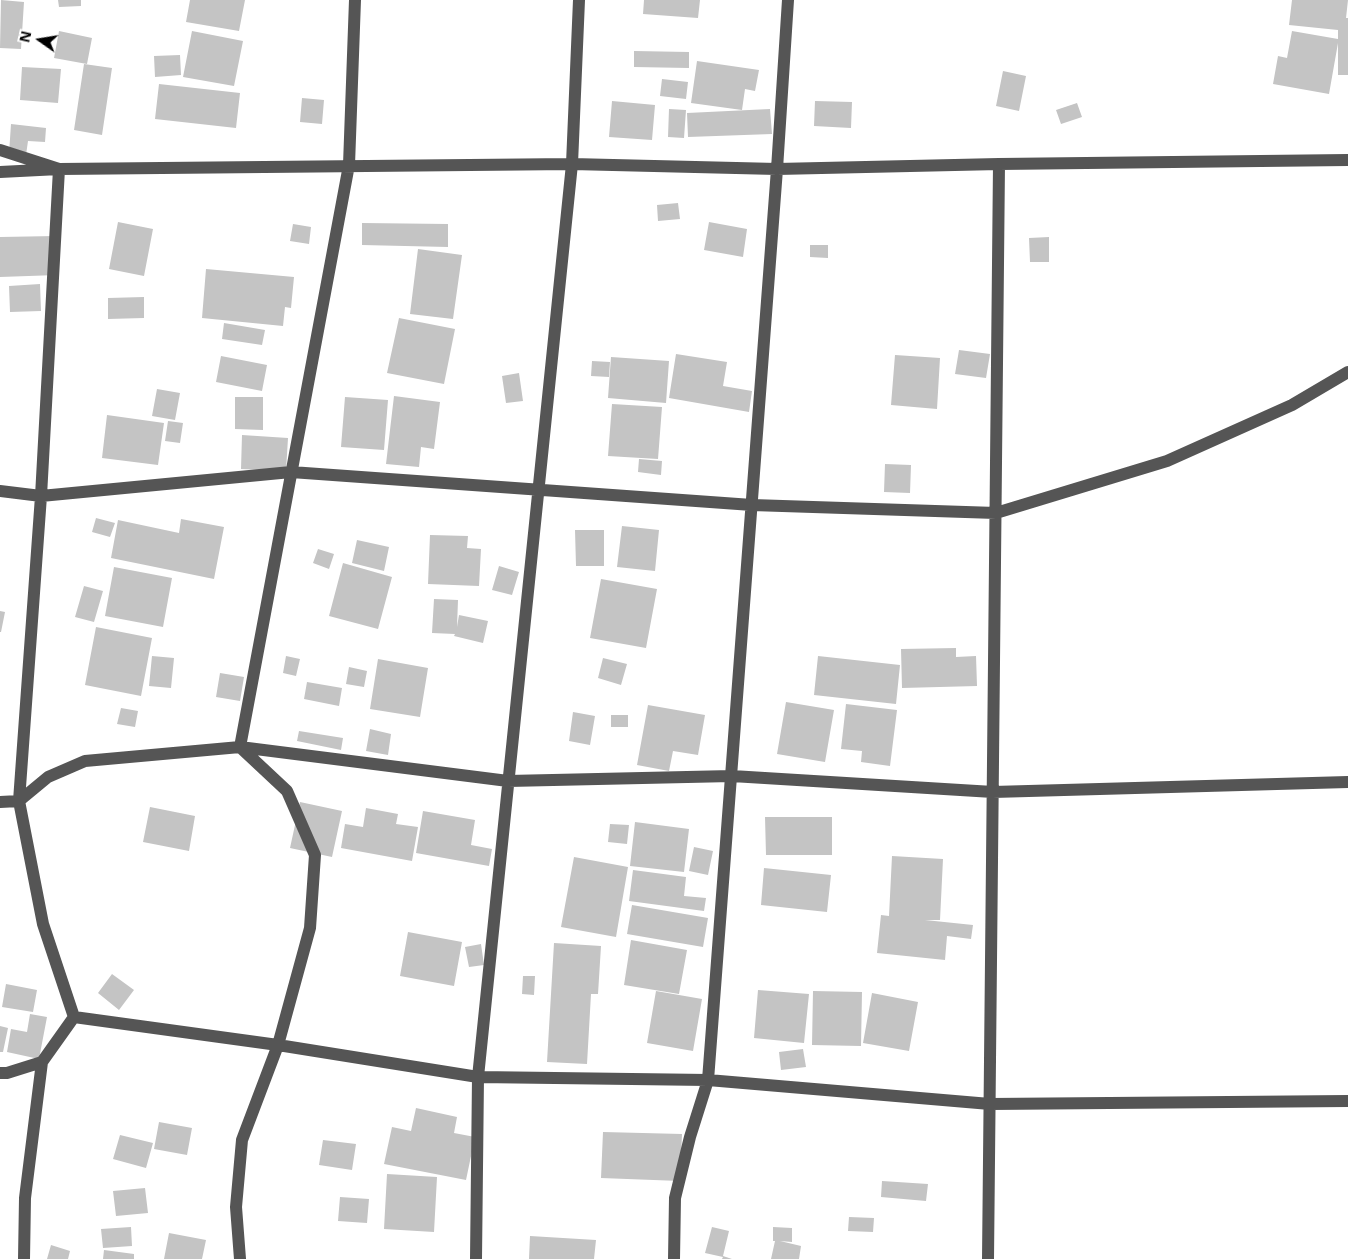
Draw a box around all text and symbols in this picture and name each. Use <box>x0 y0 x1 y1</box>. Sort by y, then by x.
north arrow <box>15 15 65 65</box>
text: N <box>14 29 35 44</box>

